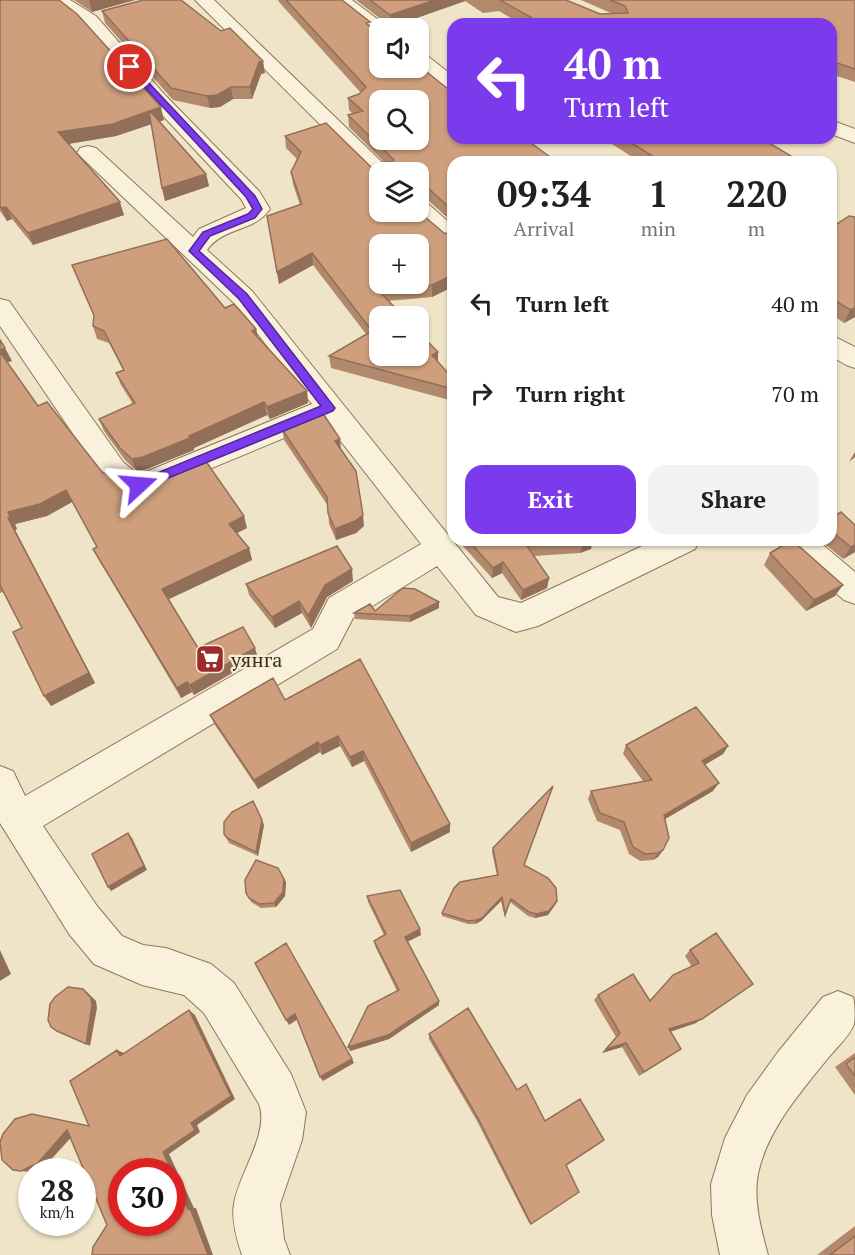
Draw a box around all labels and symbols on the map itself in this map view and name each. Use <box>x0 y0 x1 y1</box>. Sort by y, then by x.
pin <box>104 41 155 92</box>
position arrow <box>107 453 171 517</box>
supermarket icon: уянга <box>194 643 226 675</box>
place label: уянга <box>230 646 282 673</box>
speed limit sign: 30 <box>108 1158 186 1236</box>

